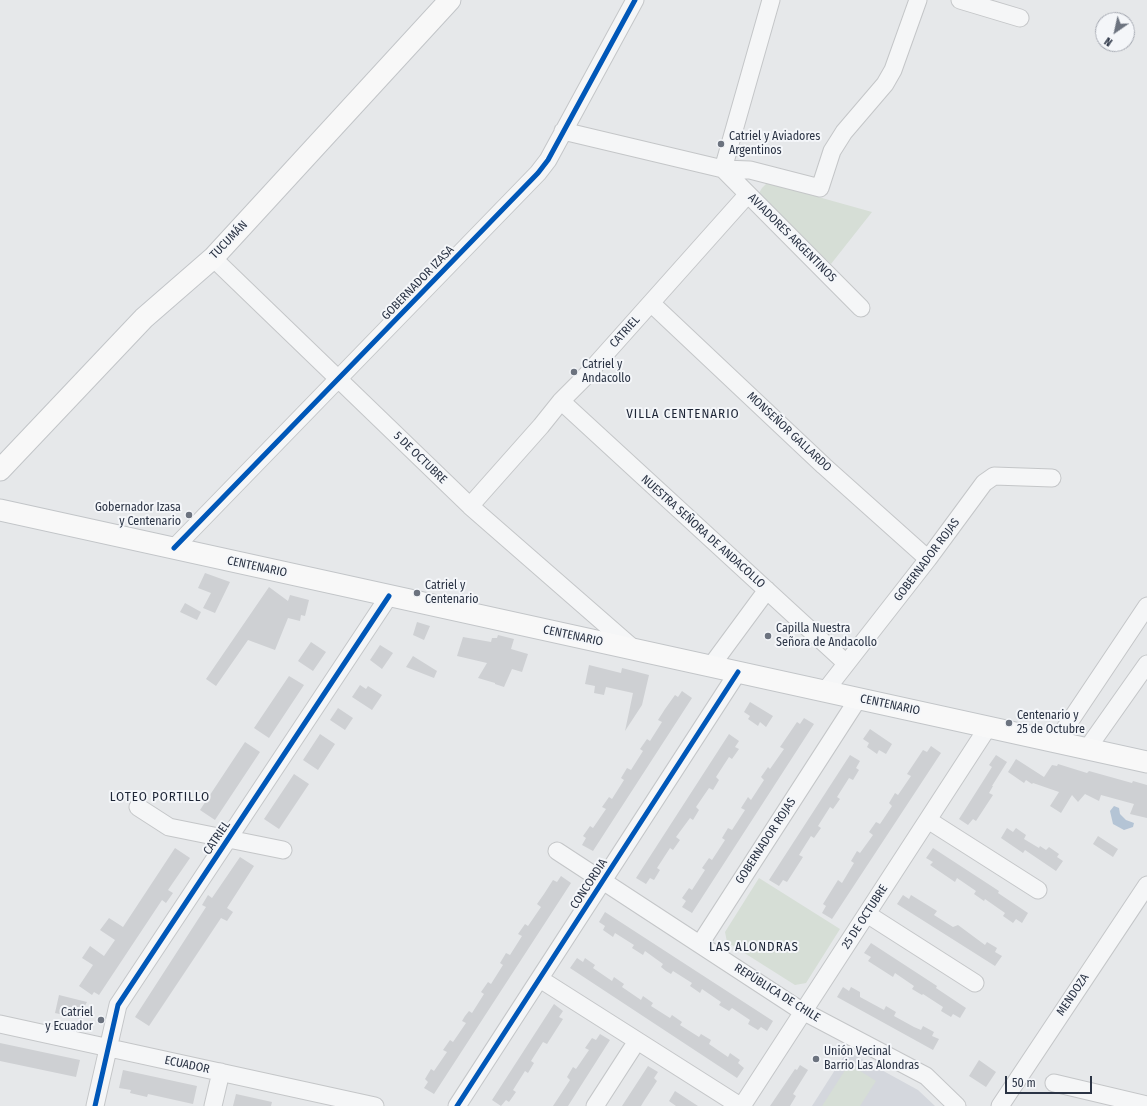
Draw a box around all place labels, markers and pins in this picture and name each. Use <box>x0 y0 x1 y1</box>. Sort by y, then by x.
place label: Catriel y Aviadores Argentinos <box>729 130 820 158</box>
marker: Catriel y Aviadores Argentinos <box>716 139 726 149</box>
place label: Catriel y Andacollo <box>582 358 631 386</box>
marker: Catriel y Andacollo <box>569 367 579 377</box>
place label: Gobernador Izasa y Centenario <box>95 501 181 529</box>
marker: Gobernador Izasa y Centenario <box>184 510 194 520</box>
place label: Catriel y Centenario <box>425 579 479 607</box>
marker: Catriel y Centenario <box>412 588 422 598</box>
place label: Capilla Nuestra Señora de Andacollo <box>776 622 877 650</box>
marker: Capilla Nuestra Señora de Andacollo <box>763 631 773 641</box>
place label: Centenario y 25 de Octubre <box>1017 709 1085 737</box>
marker: Centenario y 25 de Octubre <box>1004 718 1014 728</box>
place label: Catriel y Ecuador <box>45 1006 93 1034</box>
marker: Catriel y Ecuador <box>96 1015 106 1025</box>
place label: Unión Vecinal Barrio Las Alondras <box>824 1045 919 1073</box>
marker: Unión Vecinal Barrio Las Alondras <box>811 1054 821 1064</box>

